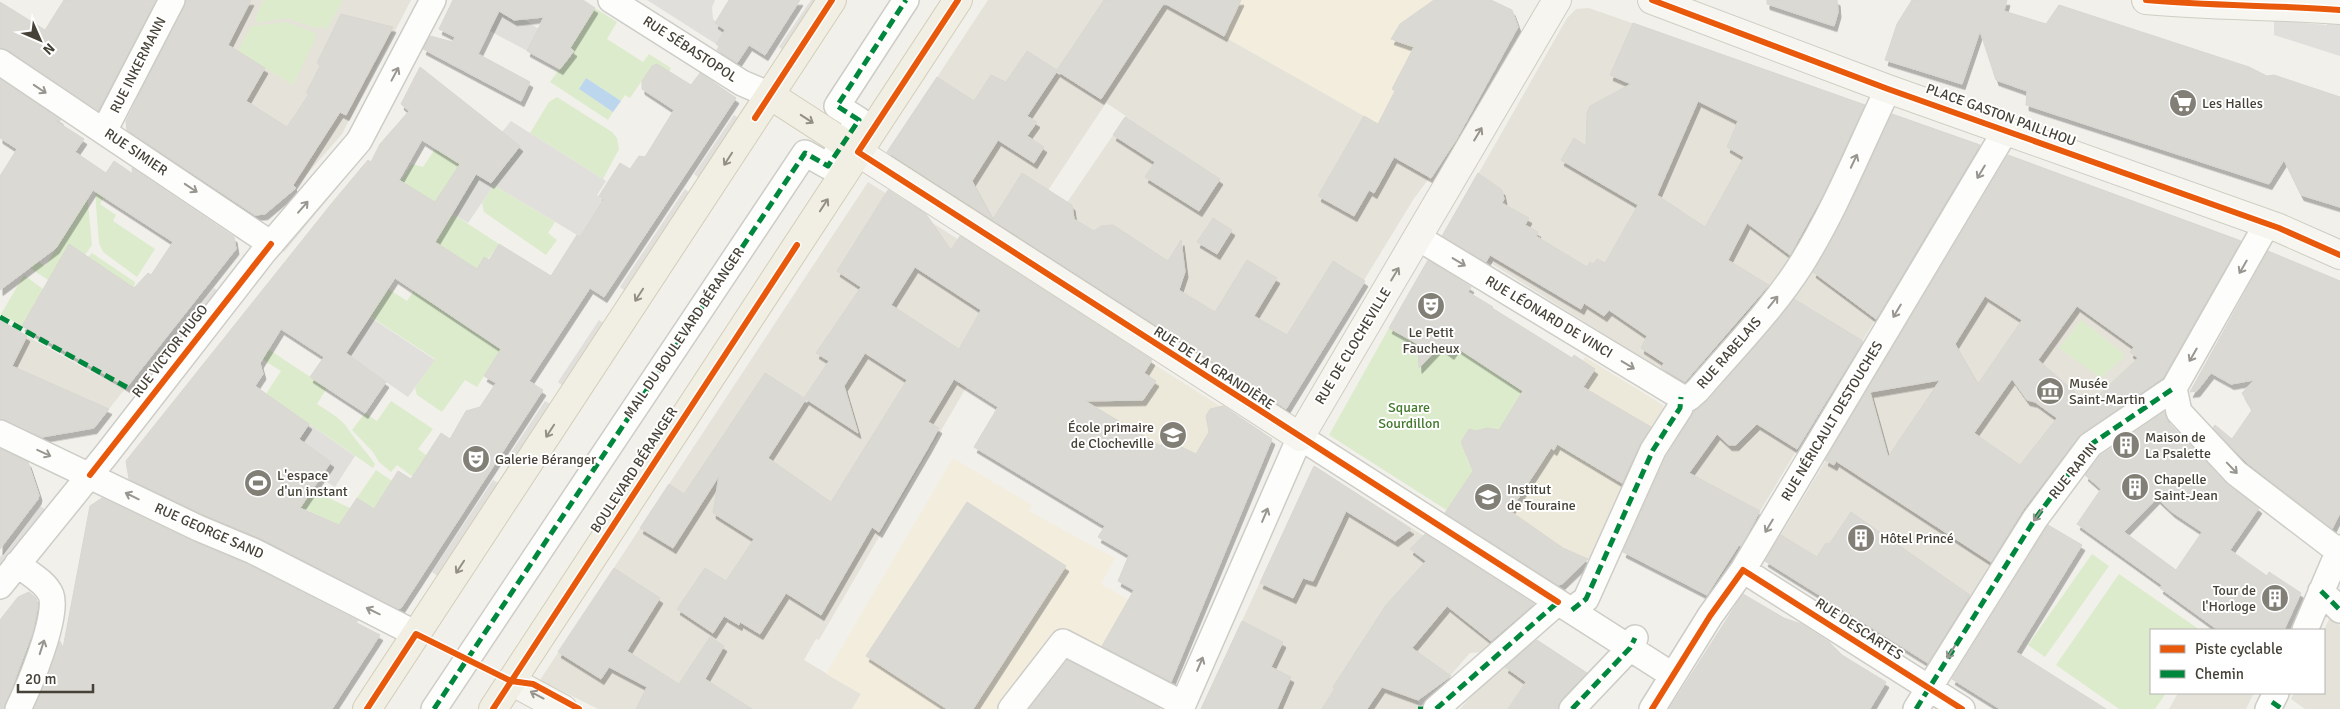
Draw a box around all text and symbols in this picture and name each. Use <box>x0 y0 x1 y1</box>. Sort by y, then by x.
street label: RUE SÉBASTOPOL <box>640 12 740 86</box>
street label: RUE INKERMANN <box>106 14 170 116</box>
north arrow <box>15 15 65 65</box>
text: N <box>39 39 58 58</box>
one-way arrow <box>391 67 400 82</box>
street label: PLACE GASTON PAILLHOU <box>1924 80 2078 150</box>
one-way arrow <box>33 84 47 94</box>
supermarket icon: Les Halles <box>2168 88 2198 118</box>
place label: Les Halles <box>2202 95 2263 112</box>
one-way arrow <box>799 115 813 125</box>
street label: RUE SIMIER <box>101 125 171 179</box>
one-way arrow <box>1473 126 1483 141</box>
one-way arrow <box>723 152 733 166</box>
one-way arrow <box>1849 154 1859 169</box>
one-way arrow <box>1975 165 1985 179</box>
one-way arrow <box>183 183 197 193</box>
one-way arrow <box>819 198 829 212</box>
one-way arrow <box>297 200 309 213</box>
street label: MAIL DU BOULEVARD BÉRANGER <box>620 244 748 422</box>
one-way arrow <box>1451 258 1465 268</box>
one-way arrow <box>2238 259 2248 274</box>
one-way arrow <box>1391 267 1401 281</box>
street label: RUE LÉONARD DE VINCI <box>1482 272 1616 362</box>
street label: RUE DE CLOCHEVILLE <box>1311 284 1395 408</box>
one-way arrow <box>634 287 644 301</box>
theatre icon: Le Petit Faucheux <box>1416 291 1446 321</box>
one-way arrow <box>1768 295 1779 308</box>
street label: RUE VICTOR HUGO <box>128 301 212 401</box>
one-way arrow <box>1892 304 1902 318</box>
street label: RUE RABELAIS <box>1693 313 1765 392</box>
street label: RUE DE LA GRANDIÈRE <box>1150 323 1278 413</box>
place label: Le Petit Faucheux <box>1403 324 1460 357</box>
street label: RUE NÉRICAULT DESTOUCHES <box>1777 338 1887 504</box>
one-way arrow <box>2187 348 2197 362</box>
one-way arrow <box>1620 361 1634 371</box>
place label: Musée Saint-Martin <box>2069 375 2145 408</box>
museum icon: Musée Saint-Martin <box>2035 376 2065 406</box>
park label: Square Sourdillon <box>1378 399 1440 432</box>
street label: BOULEVARD BÉRANGER <box>587 404 681 536</box>
place label: École primaire de Clocheville <box>1068 419 1154 452</box>
school or university icon: École primaire de Clocheville <box>1158 420 1188 450</box>
one-way arrow <box>544 423 554 437</box>
place label: Maison de La Psalette <box>2145 429 2211 462</box>
building icon: Maison de La Psalette <box>2111 430 2141 460</box>
street label: RUE RAPIN <box>2045 440 2101 502</box>
theatre icon: Galerie Béranger <box>461 444 491 474</box>
one-way arrow <box>36 449 51 459</box>
place label: Galerie Béranger <box>495 451 597 468</box>
one-way arrow <box>2226 461 2238 474</box>
place label: L'espace d'un instant <box>277 467 348 500</box>
sports icon: L'espace d'un instant <box>243 468 273 498</box>
place label: Chapelle Saint-Jean <box>2154 471 2218 504</box>
building icon: Chapelle Saint-Jean <box>2120 472 2150 502</box>
place label: Institut de Touraine <box>1507 481 1576 514</box>
school or university icon: Institut de Touraine <box>1473 482 1503 512</box>
one-way arrow <box>125 491 140 500</box>
street label: RUE GEORGE SAND <box>152 499 266 563</box>
one-way arrow <box>1260 508 1270 523</box>
one-way arrow <box>2033 508 2043 522</box>
one-way arrow <box>1764 519 1774 533</box>
building icon: Hôtel Princé <box>1846 523 1876 553</box>
place label: Hôtel Princé <box>1880 530 1954 547</box>
one-way arrow <box>455 559 465 573</box>
place label: Tour de l'Horloge <box>2202 582 2256 615</box>
building icon: Tour de l'Horloge <box>2260 583 2290 613</box>
street label: RUE DESCARTES <box>1812 594 1906 664</box>
one-way arrow <box>366 606 381 616</box>
legend <box>2150 629 2325 694</box>
one-way arrow <box>38 640 47 656</box>
text: Piste cyclable <box>2195 640 2283 658</box>
one-way arrow <box>1946 645 1956 659</box>
one-way arrow <box>1196 657 1206 672</box>
scale bar <box>18 662 92 694</box>
text: Chemin <box>2195 665 2244 683</box>
text: 20 m <box>25 670 56 688</box>
one-way arrow <box>530 690 545 699</box>

